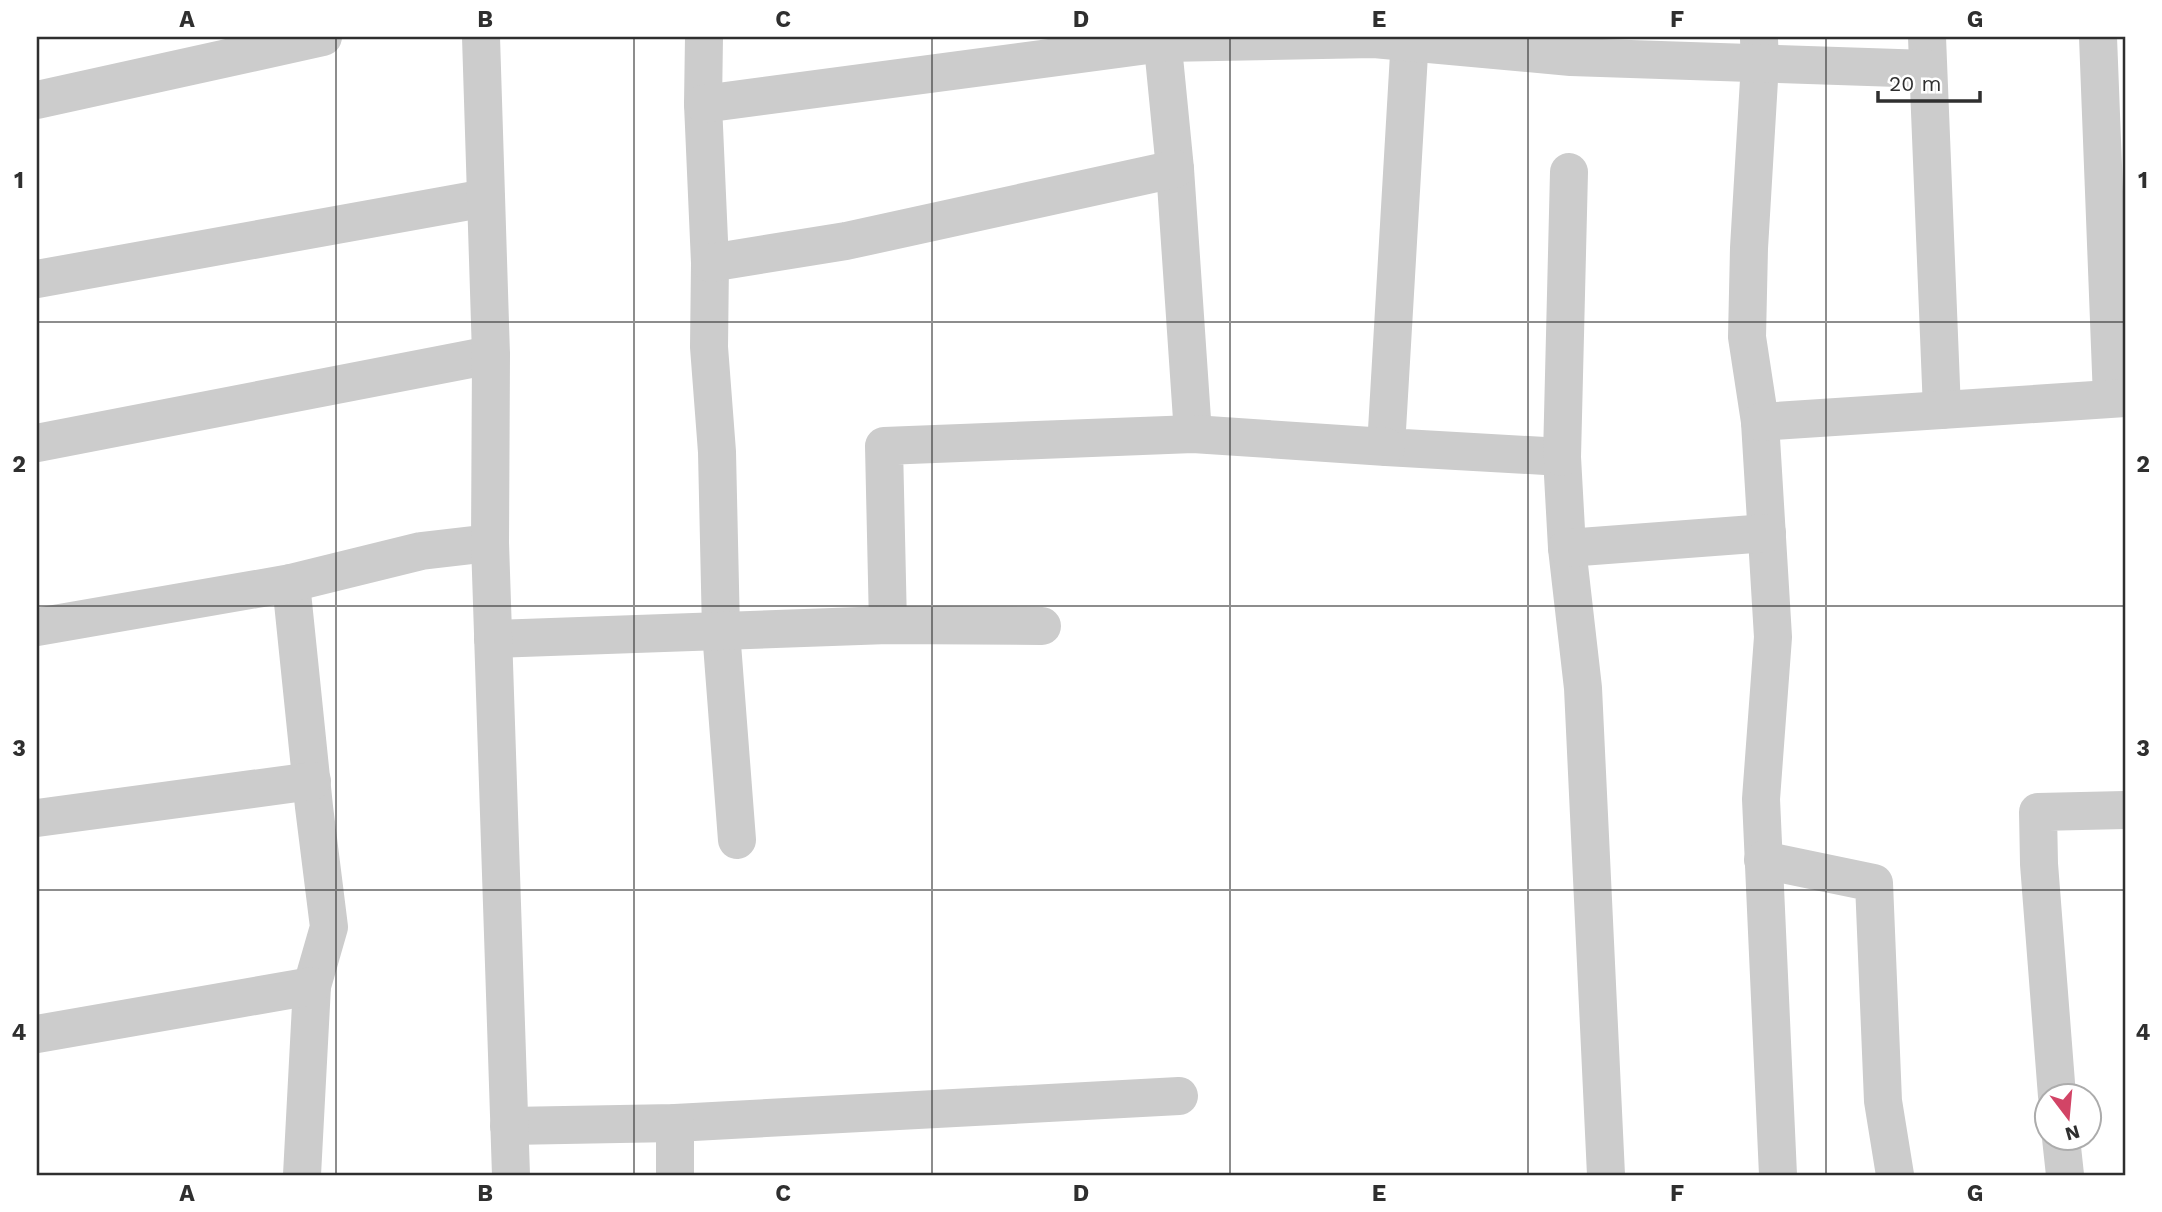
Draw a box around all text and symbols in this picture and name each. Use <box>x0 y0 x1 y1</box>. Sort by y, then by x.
text: A <box>179 6 195 33</box>
text: B <box>477 6 493 33</box>
text: C <box>775 6 791 33</box>
text: D <box>1073 6 1089 33</box>
text: E <box>1372 6 1386 33</box>
text: F <box>1670 6 1684 33</box>
text: G <box>1967 6 1983 33</box>
scale bar <box>1878 60 1980 104</box>
text: 20 m <box>1889 71 1941 96</box>
text: 1 <box>14 167 24 194</box>
text: 1 <box>2138 167 2148 194</box>
text: 2 <box>12 451 26 478</box>
text: 2 <box>2136 451 2150 478</box>
text: 3 <box>12 735 26 762</box>
text: 3 <box>2136 735 2150 762</box>
text: 4 <box>12 1019 27 1046</box>
text: 4 <box>2136 1019 2151 1046</box>
north arrow <box>2032 1082 2102 1152</box>
text: N <box>2063 1120 2082 1146</box>
text: A <box>179 1180 195 1207</box>
text: B <box>477 1180 493 1207</box>
text: C <box>775 1180 791 1207</box>
text: D <box>1073 1180 1089 1207</box>
text: E <box>1372 1180 1386 1207</box>
text: F <box>1670 1180 1684 1207</box>
text: G <box>1967 1180 1983 1207</box>

